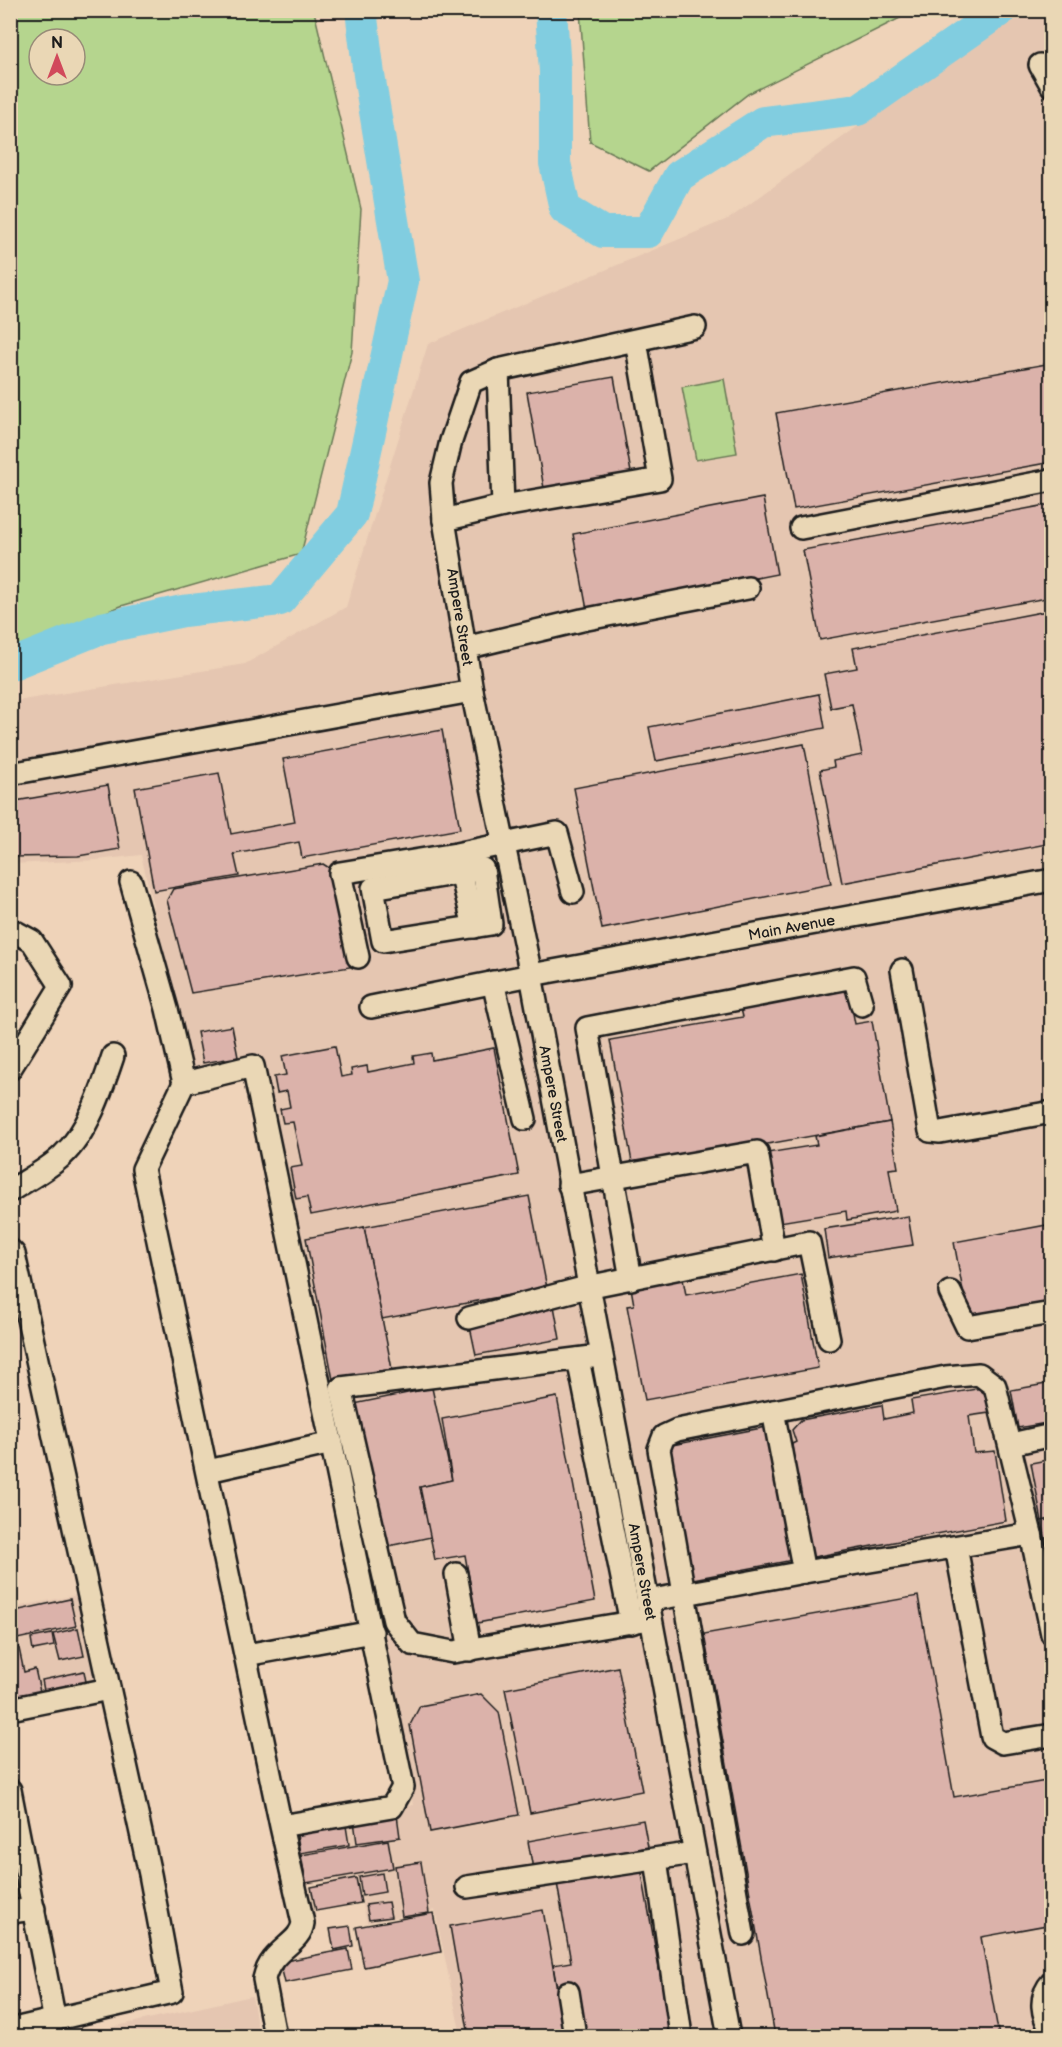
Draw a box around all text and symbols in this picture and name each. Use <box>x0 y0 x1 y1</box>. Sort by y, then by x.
north arrow <box>27 27 87 87</box>
text: N <box>51 34 63 53</box>
street label: Ampere Street <box>442 567 477 667</box>
street label: Main Avenue <box>747 911 837 945</box>
street label: Ampere Street <box>534 1044 571 1144</box>
street label: Ampere Street <box>623 1522 660 1622</box>

